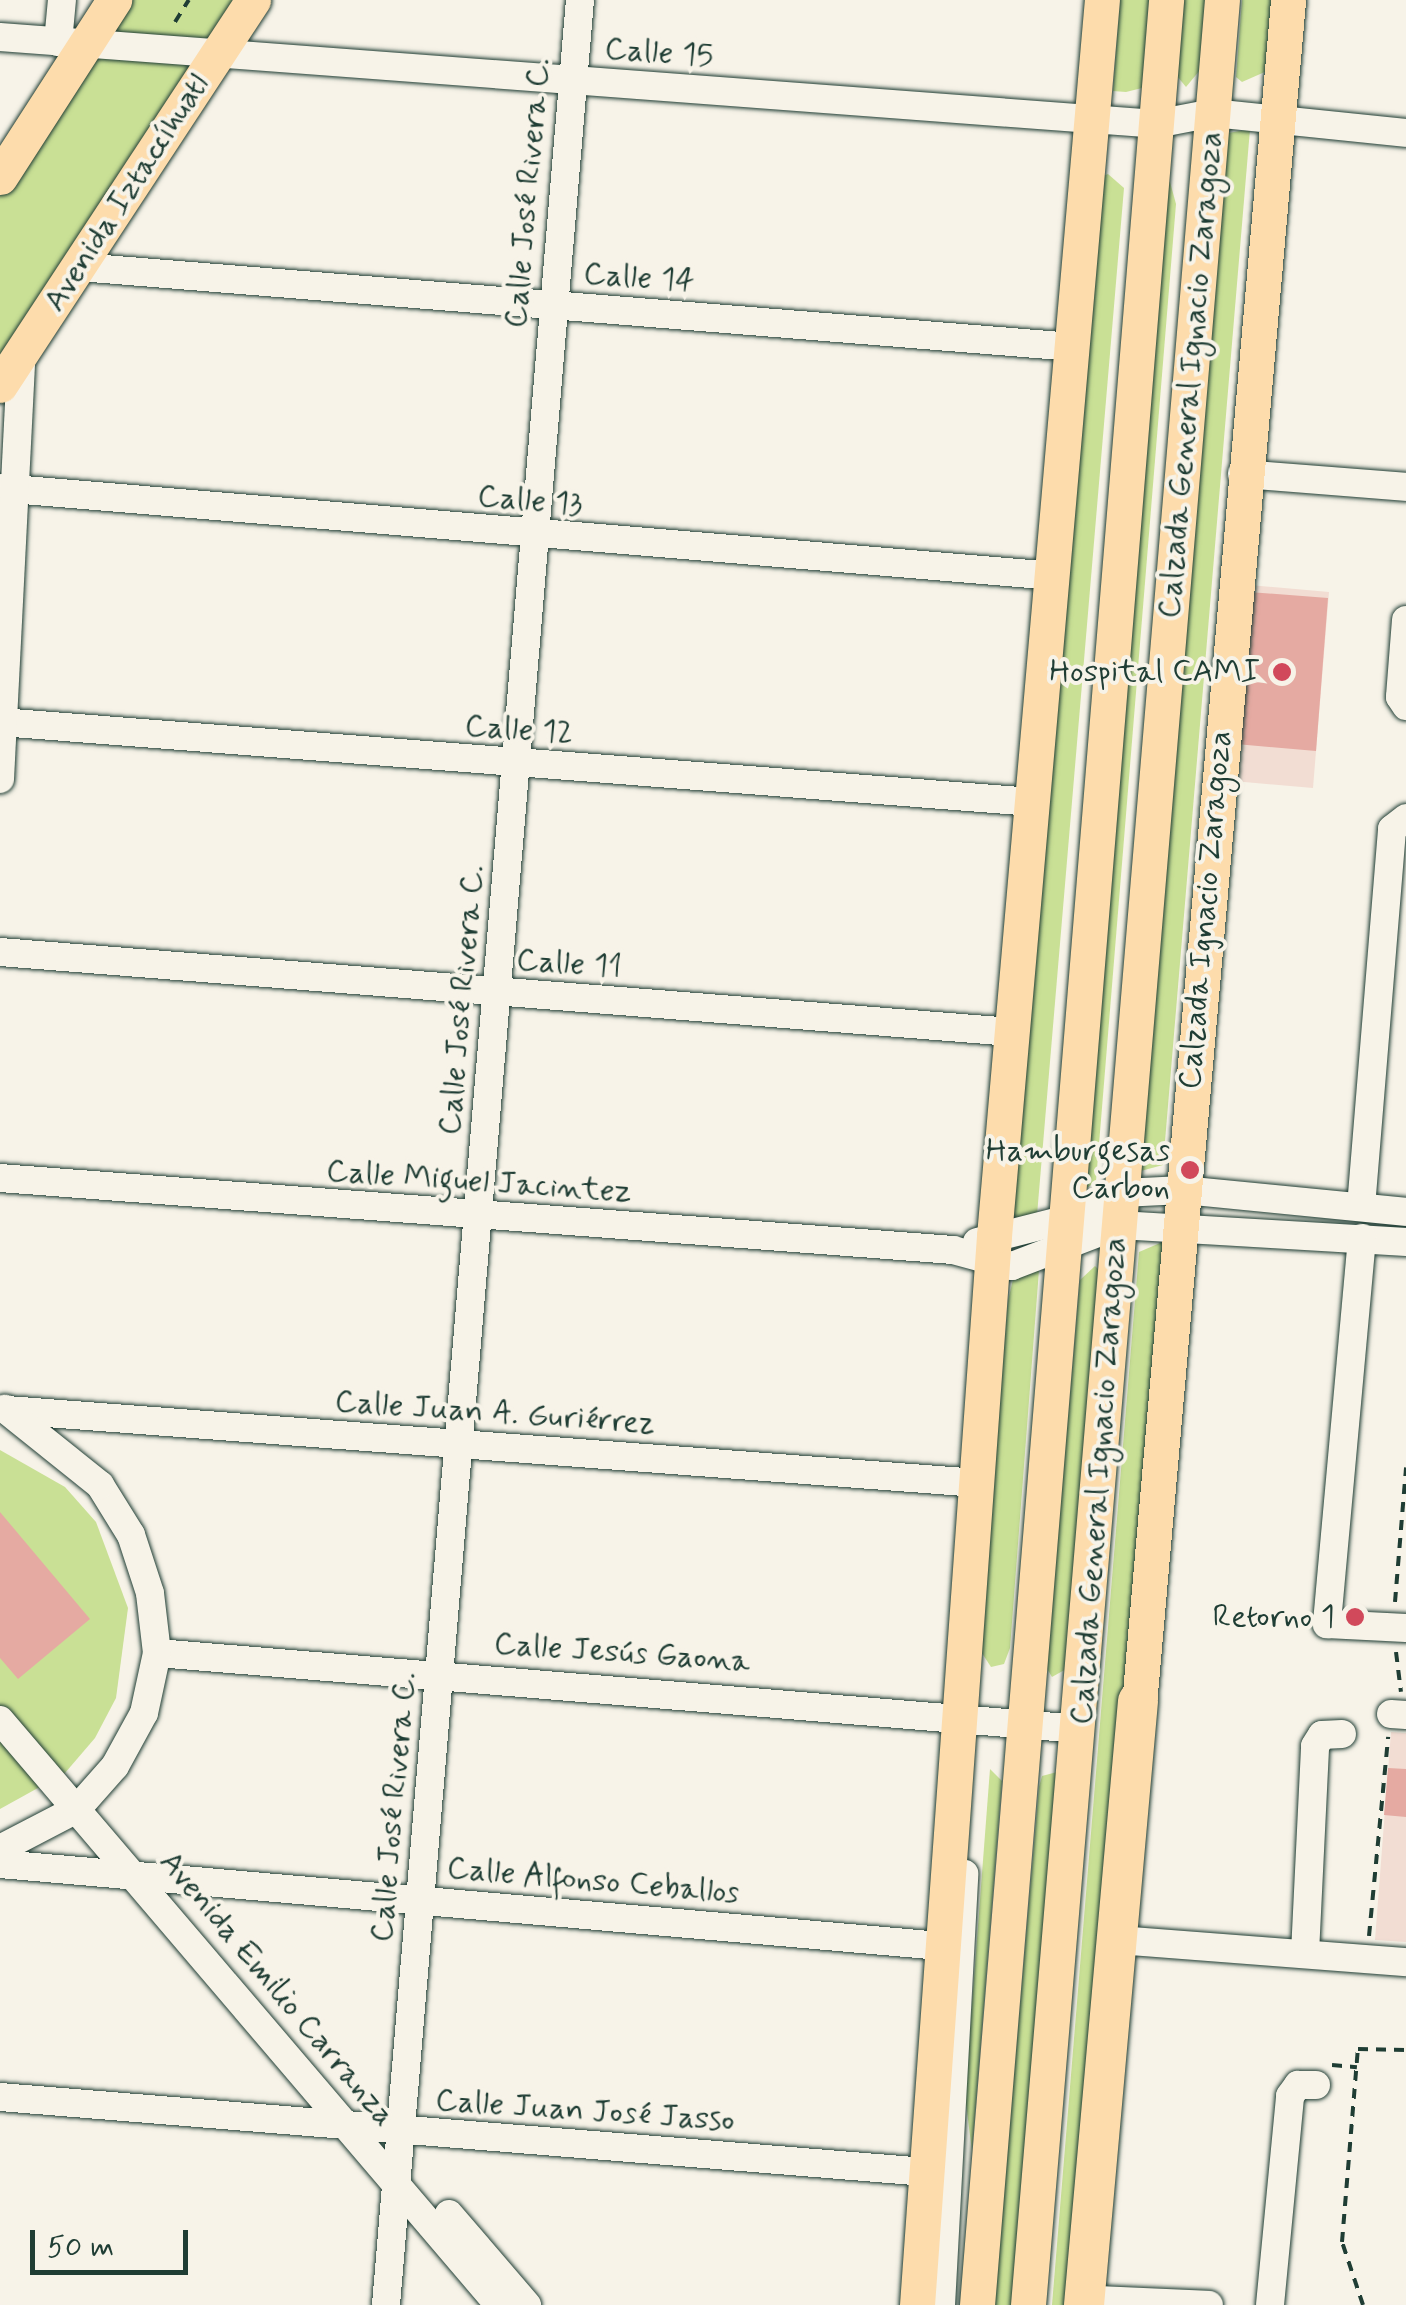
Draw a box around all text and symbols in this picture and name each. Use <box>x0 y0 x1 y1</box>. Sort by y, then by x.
street label: Calle 15 <box>603 30 715 76</box>
street label: Calle José Rivera C. <box>497 56 559 330</box>
street label: Avenida Iztaccíhuatl <box>37 69 217 317</box>
street label: Calzada General Ignacio Zaragoza <box>1151 136 1231 614</box>
street label: Calle 14 <box>582 255 696 301</box>
street label: Calle 13 <box>476 477 584 525</box>
place label: Hospital CAMI <box>1045 653 1260 691</box>
marker: Hospital CAMI <box>1269 659 1295 685</box>
street label: Calle 12 <box>463 707 575 753</box>
street label: Calzada Ignacio Zaragoza <box>1171 731 1241 1089</box>
street label: Calle José Rivera C. <box>431 863 493 1137</box>
street label: Calle 11 <box>515 941 623 987</box>
place label: Hamburgesas Carbon <box>986 1133 1170 1208</box>
street label: Calle Miguel Jacintez <box>328 1152 630 1212</box>
marker: Hamburgesas Carbon <box>1179 1159 1201 1181</box>
street label: Calzada General Ignacio Zaragoza <box>1063 1242 1135 1720</box>
street label: Calle Juan A. Guriérrez <box>336 1383 654 1443</box>
place label: Retorno 1 <box>1212 1598 1335 1636</box>
marker: Retorno 1 <box>1344 1606 1366 1628</box>
street label: Calle Jesús Gaona <box>497 1625 747 1681</box>
street label: Calle José Rivera C. <box>363 1670 425 1944</box>
street label: Avenida Emilio Carranza <box>152 1845 402 2133</box>
street label: Calle Alfonso Ceballos <box>444 1849 742 1913</box>
street label: Calle Juan José Jasso <box>436 2082 734 2140</box>
scale bar <box>35 2210 192 2272</box>
text: 50 m <box>47 2228 114 2267</box>

